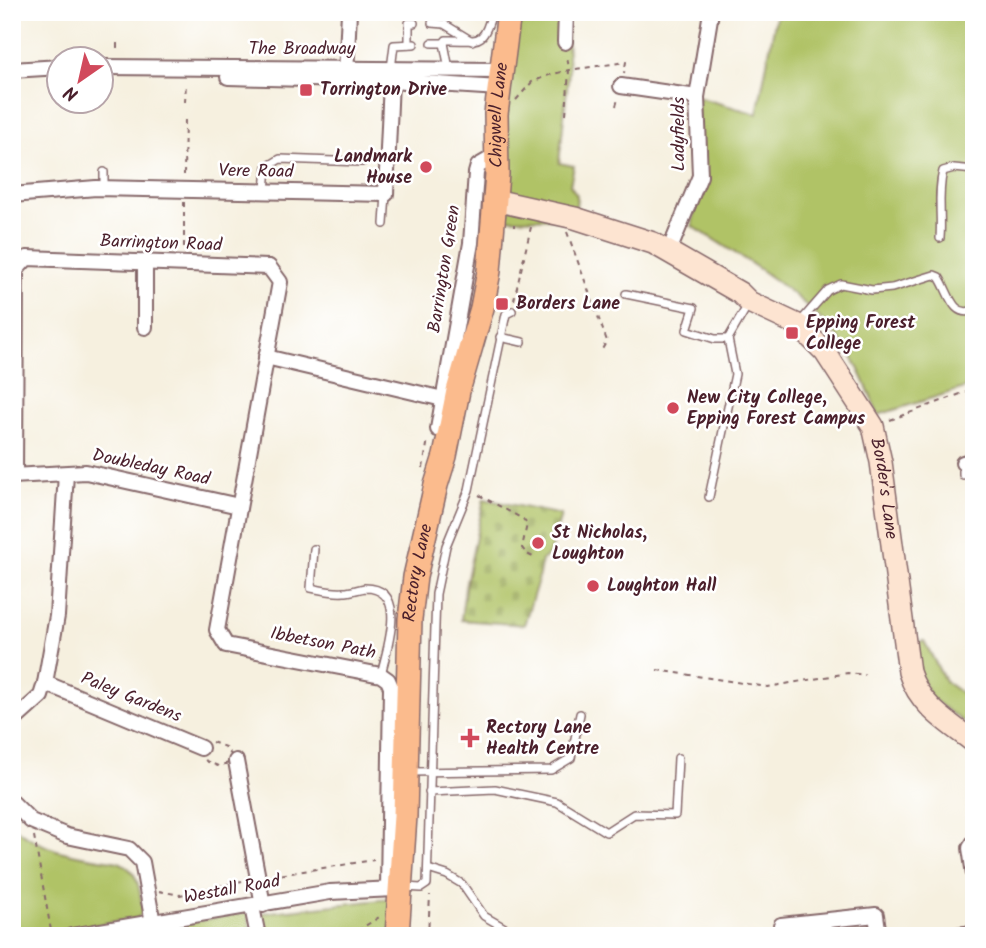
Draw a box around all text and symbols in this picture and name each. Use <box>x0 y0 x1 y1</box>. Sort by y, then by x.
street label: The Broadway <box>249 35 356 64</box>
north arrow <box>46 46 116 116</box>
street label: Chigwell Lane <box>482 61 517 168</box>
place label: Torrington Drive <box>320 76 447 105</box>
text: N <box>58 77 85 108</box>
marker: Torrington Drive <box>298 82 314 98</box>
street label: Ladyfields <box>665 96 694 171</box>
place label: Landmark House <box>334 143 413 193</box>
street label: Vere Road <box>218 157 295 187</box>
marker: Landmark House <box>418 159 434 175</box>
street label: Barrington Green <box>421 203 469 335</box>
street label: Barrington Road <box>99 227 224 261</box>
place label: Borders Lane <box>516 290 620 319</box>
marker: Borders Lane <box>494 296 510 312</box>
place label: Epping Forest College <box>806 309 916 359</box>
marker: Epping Forest College <box>784 325 800 341</box>
place label: New City College, Epping Forest Campus <box>687 384 866 434</box>
marker: New City College, Epping Forest Campus <box>665 400 681 416</box>
street label: Border's Lane <box>862 435 906 541</box>
street label: Doubleday Road <box>90 441 213 495</box>
place label: St Nicholas, Loughton <box>552 519 647 569</box>
street label: Rectory Lane <box>395 521 441 624</box>
marker: St Nicholas, Loughton <box>530 535 546 551</box>
place label: Loughton Hall <box>607 572 716 601</box>
marker: Loughton Hall <box>585 578 601 594</box>
street label: Ibbetson Path <box>268 620 378 668</box>
street label: Paley Gardens <box>76 665 186 731</box>
place label: Rectory Lane Health Centre <box>486 714 599 764</box>
marker: Rectory Lane Health Centre <box>460 728 480 748</box>
street label: Westall Road <box>182 867 283 913</box>

